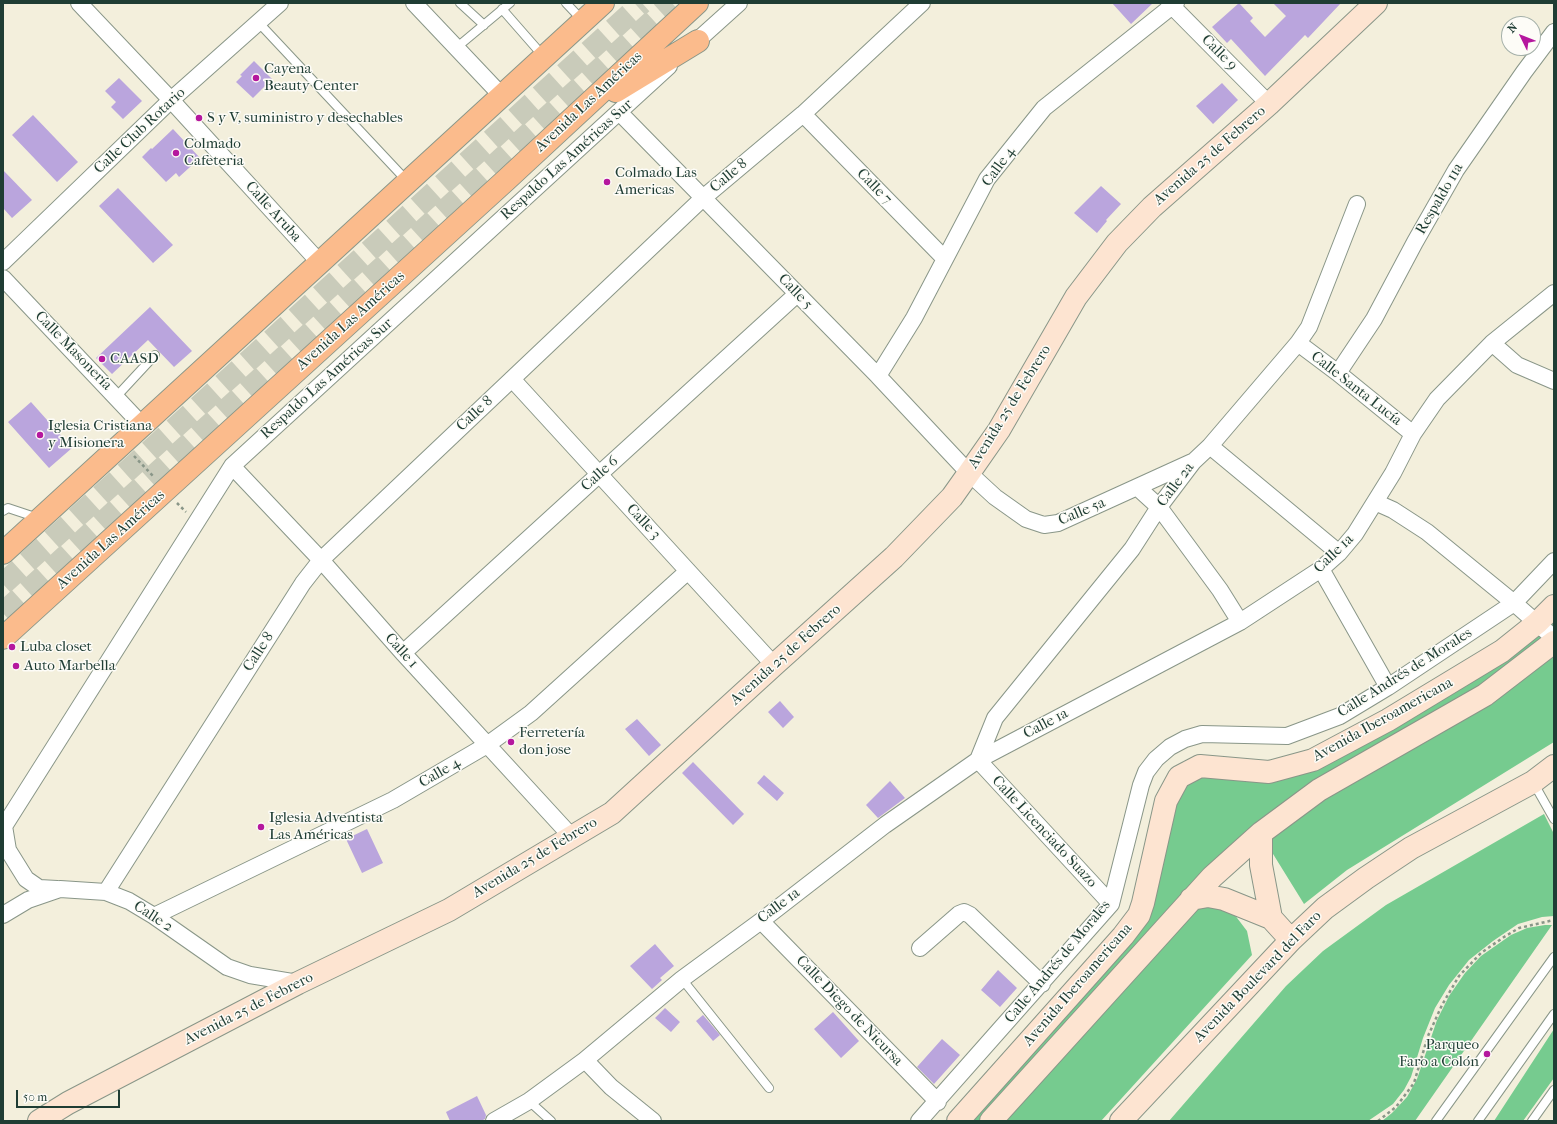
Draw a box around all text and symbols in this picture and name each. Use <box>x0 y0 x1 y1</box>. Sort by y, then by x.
north arrow <box>1501 16 1541 56</box>
text: N <box>1505 21 1520 36</box>
street label: Calle 9 <box>1197 31 1241 75</box>
street label: Avenida Las Américas <box>532 48 646 156</box>
place label: Cayena Beauty Center <box>264 60 358 95</box>
marker: Cayena Beauty Center <box>251 73 261 83</box>
street label: Calle Club Rotario <box>91 84 189 178</box>
street label: Respaldo Las Américas Sur <box>497 96 637 224</box>
street label: Avenida 25 de Febrero <box>1150 103 1270 209</box>
place label: S y V, suministro y desechables <box>207 109 403 127</box>
marker: S y V, suministro y desechables <box>194 113 204 123</box>
place label: Colmado Cafeteria <box>184 135 244 170</box>
street label: Calle 4 <box>979 144 1019 190</box>
marker: Colmado Cafeteria <box>171 148 181 158</box>
street label: Calle 8 <box>707 155 751 197</box>
street label: Respaldo 11a <box>1412 160 1468 238</box>
place label: Colmado Las Americas <box>615 164 697 199</box>
street label: Calle 7 <box>853 165 895 209</box>
marker: Colmado Las Americas <box>602 177 612 187</box>
street label: Calle Aruba <box>241 178 305 246</box>
street label: Avenida Las Américas <box>293 268 409 374</box>
street label: Calle 5 <box>774 271 816 313</box>
street label: Calle Masonería <box>31 308 115 394</box>
street label: Respaldo Las Américas Sur <box>257 315 397 443</box>
street label: Avenida 25 de Febrero <box>965 342 1055 472</box>
street label: Calle Santa Lucía <box>1307 348 1405 430</box>
place label: CAASD <box>110 350 159 368</box>
marker: CAASD <box>97 354 107 364</box>
street label: Calle 8 <box>453 393 497 435</box>
place label: Iglesia Cristiana y Misionera <box>48 417 152 452</box>
marker: Iglesia Cristiana y Misionera <box>35 430 45 440</box>
street label: Calle 6 <box>578 453 622 495</box>
street label: Calle 2a <box>1154 459 1198 511</box>
street label: Avenida Las Américas <box>53 487 169 593</box>
street label: Calle 5a <box>1056 494 1108 530</box>
street label: Calle 3 <box>622 500 664 544</box>
street label: Calle 1a <box>1310 531 1358 577</box>
street label: Avenida 25 de Febrero <box>727 601 845 709</box>
street label: Calle Andrés de Morales <box>1335 624 1475 722</box>
street label: Calle 8 <box>240 629 278 675</box>
street label: Calle 1 <box>381 630 421 672</box>
place label: Luba closet <box>20 638 92 656</box>
marker: Luba closet <box>7 642 17 652</box>
place label: Auto Marbella <box>24 657 116 675</box>
marker: Auto Marbella <box>11 661 21 671</box>
street label: Avenida Iberoamericana <box>1310 674 1456 766</box>
street label: Calle 1a <box>1021 705 1071 743</box>
place label: Ferretería don jose <box>519 724 585 759</box>
marker: Ferretería don jose <box>506 737 516 747</box>
street label: Calle 4 <box>416 754 464 792</box>
street label: Calle Licenciado Suazo <box>988 772 1100 892</box>
place label: Iglesia Adventista Las Américas <box>269 809 383 844</box>
street label: Avenida 25 de Febrero <box>469 814 601 902</box>
marker: Iglesia Adventista Las Américas <box>256 822 266 832</box>
street label: Calle 1a <box>754 884 804 928</box>
street label: Calle Andrés de Morales <box>1001 897 1115 1027</box>
street label: Calle 2 <box>130 898 176 936</box>
street label: Avenida Boulevard del Faro <box>1190 907 1326 1047</box>
street label: Avenida Iberoamericana <box>1020 920 1136 1050</box>
street label: Calle Diego de Nicursa <box>792 952 906 1070</box>
street label: Avenida 25 de Febrero <box>181 969 317 1049</box>
place label: Parqueo Faro a Colón <box>1399 1036 1479 1071</box>
marker: Parqueo Faro a Colón <box>1482 1049 1492 1059</box>
scale bar <box>18 1082 122 1108</box>
text: 50 m <box>23 1090 47 1104</box>

